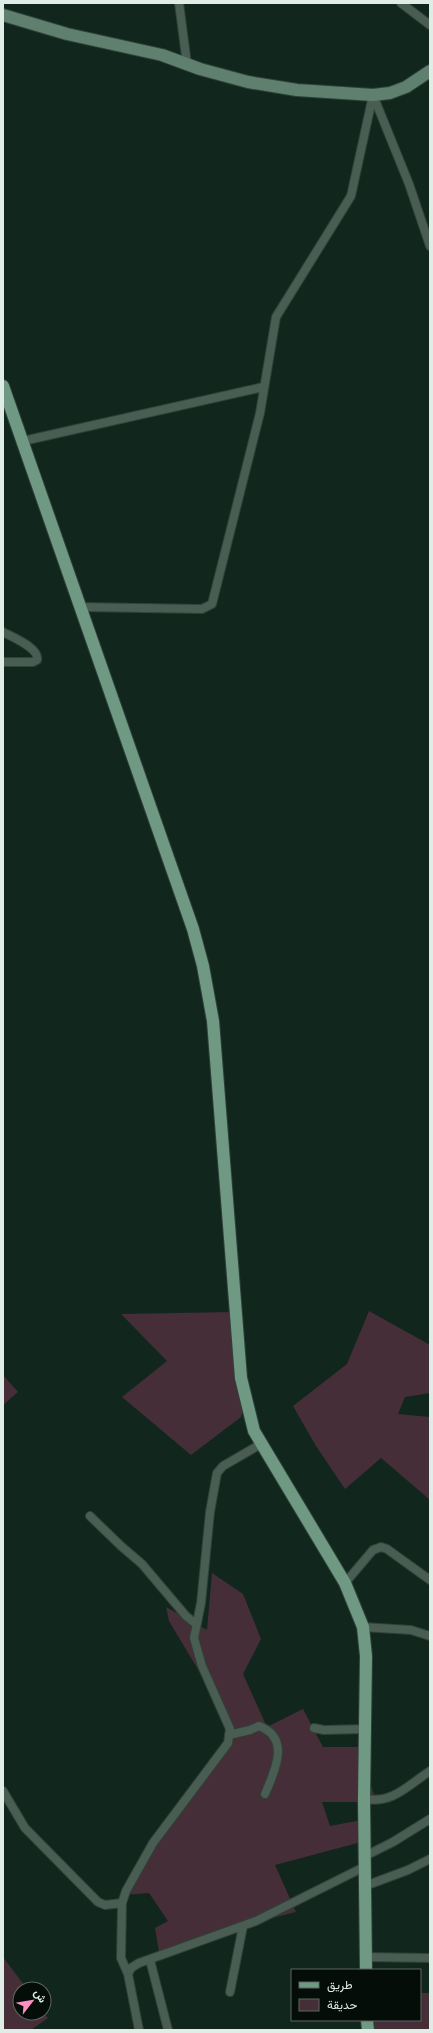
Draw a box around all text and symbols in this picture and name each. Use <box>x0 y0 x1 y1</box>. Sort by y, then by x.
legend <box>291 1969 421 2021</box>
text: طريق <box>327 1978 353 1993</box>
north arrow <box>12 1981 52 2021</box>
text: ش <box>31 1987 49 2005</box>
text: حديقة <box>327 1998 357 2012</box>

